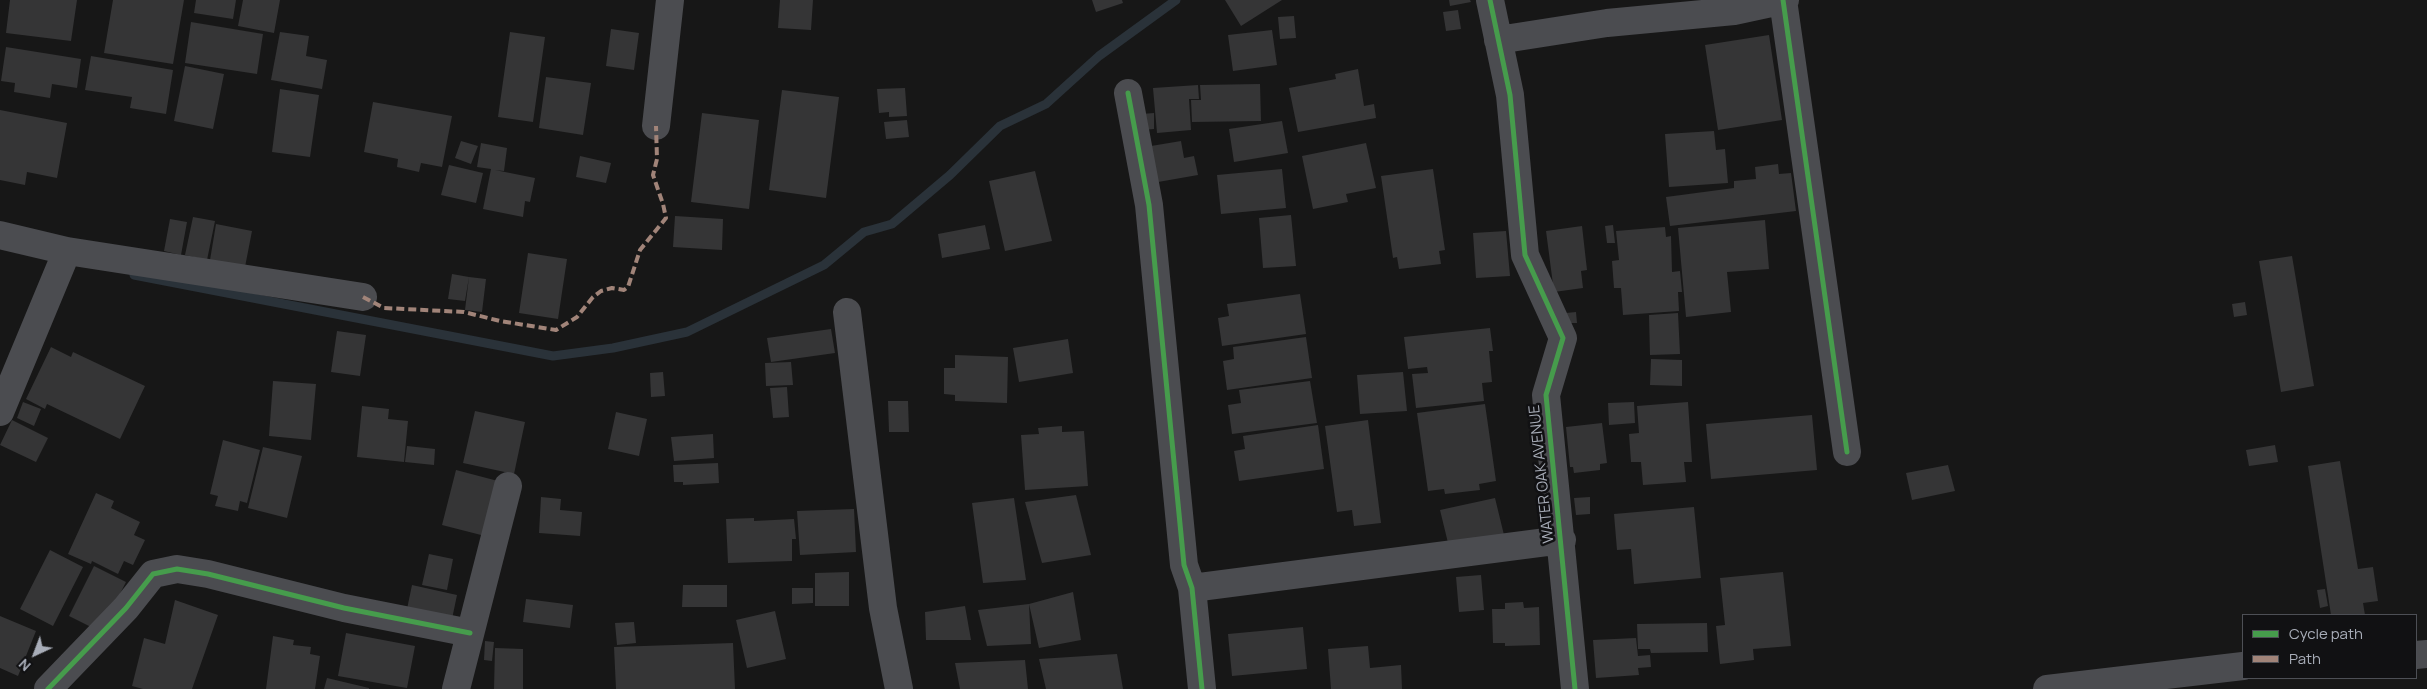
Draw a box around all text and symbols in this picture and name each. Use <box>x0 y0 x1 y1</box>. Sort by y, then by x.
street label: WATER OAK AVENUE <box>1526 404 1558 544</box>
legend <box>2242 614 2417 679</box>
text: Cycle path <box>2289 623 2363 644</box>
north arrow <box>10 629 60 679</box>
text: Path <box>2289 648 2321 669</box>
text: N <box>14 655 35 676</box>

